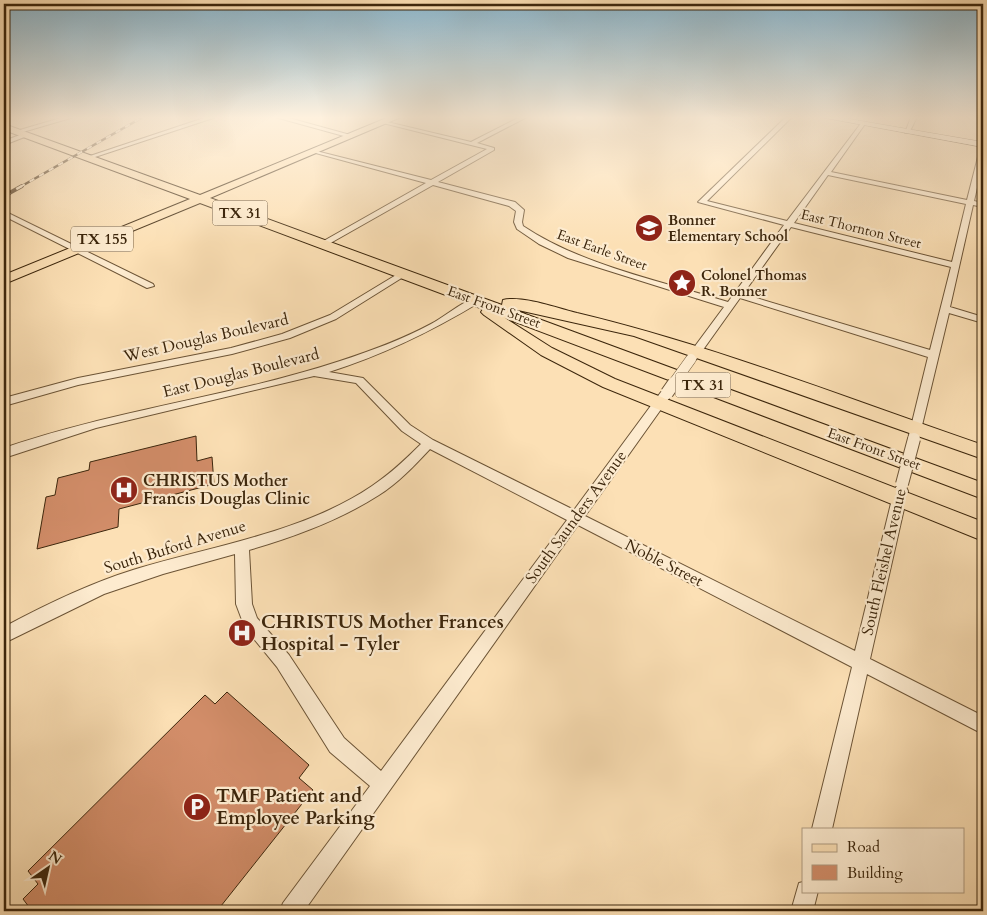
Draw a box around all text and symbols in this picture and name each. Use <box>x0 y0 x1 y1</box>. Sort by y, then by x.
road number: TX 31 <box>212 200 268 226</box>
street label: East Thornton Street <box>799 205 924 253</box>
place label: Bonner Elementary School <box>668 211 788 246</box>
school or university icon: Bonner Elementary School <box>634 213 664 243</box>
street label: East Earle Street <box>554 225 650 275</box>
road number: TX 155 <box>71 226 133 252</box>
place label: Colonel Thomas R. Bonner <box>701 266 807 301</box>
place icon: Colonel Thomas R. Bonner <box>667 268 697 298</box>
street label: East Front Street <box>445 281 544 333</box>
street label: West Douglas Boulevard <box>120 308 291 368</box>
street label: East Douglas Boulevard <box>160 343 322 403</box>
road number: TX 31 <box>676 372 730 398</box>
street label: East Front Street <box>825 423 924 475</box>
street label: South Saunders Avenue <box>520 446 632 588</box>
place label: CHRISTUS Mother Francis Douglas Clinic <box>143 470 310 510</box>
hospital icon: CHRISTUS Mother Francis Douglas Clinic <box>109 475 139 505</box>
street label: South Fleishel Avenue <box>856 486 912 638</box>
street label: South Buford Avenue <box>101 515 249 579</box>
street label: Noble Street <box>621 534 707 592</box>
place label: CHRISTUS Mother Frances Hospital - Tyler <box>261 609 504 657</box>
hospital icon: CHRISTUS Mother Frances Hospital - Tyler <box>227 618 257 648</box>
place label: TMF Patient and Employee Parking <box>216 783 375 831</box>
parking icon: TMF Patient and Employee Parking <box>182 792 212 822</box>
legend <box>802 828 964 892</box>
text: Road <box>847 837 880 857</box>
north arrow <box>22 842 72 892</box>
text: N <box>45 846 65 869</box>
text: Building <box>847 863 903 883</box>

